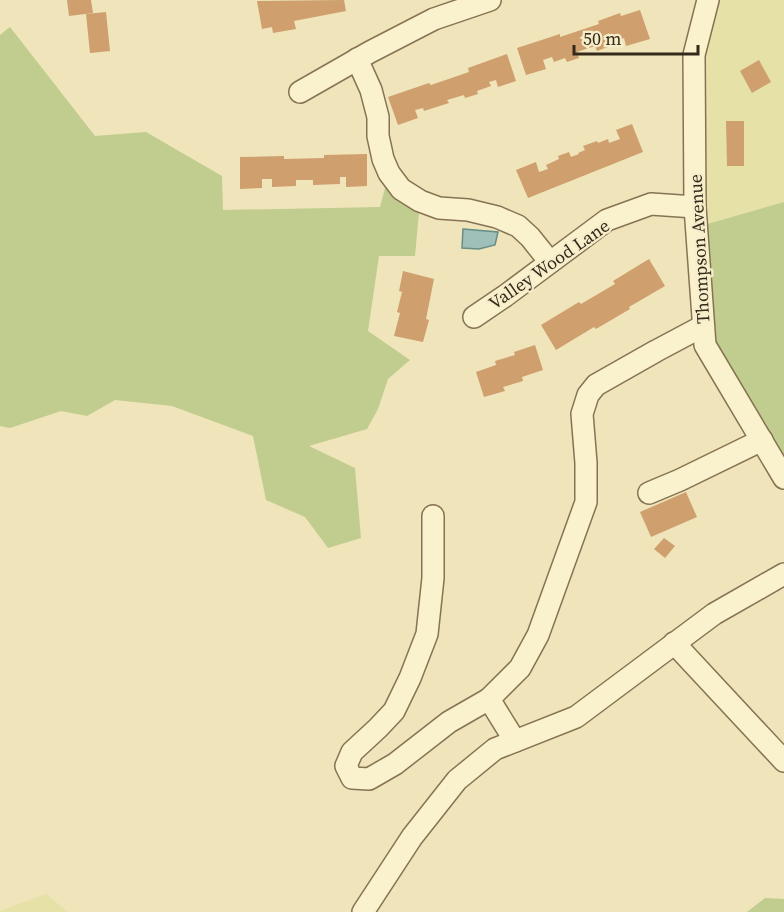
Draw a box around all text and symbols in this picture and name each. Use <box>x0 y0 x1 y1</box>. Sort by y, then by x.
scale bar <box>574 18 698 56</box>
text: 50 m <box>583 26 621 51</box>
street label: Thompson Avenue <box>683 173 715 325</box>
street label: Valley Wood Lane <box>483 213 615 315</box>

